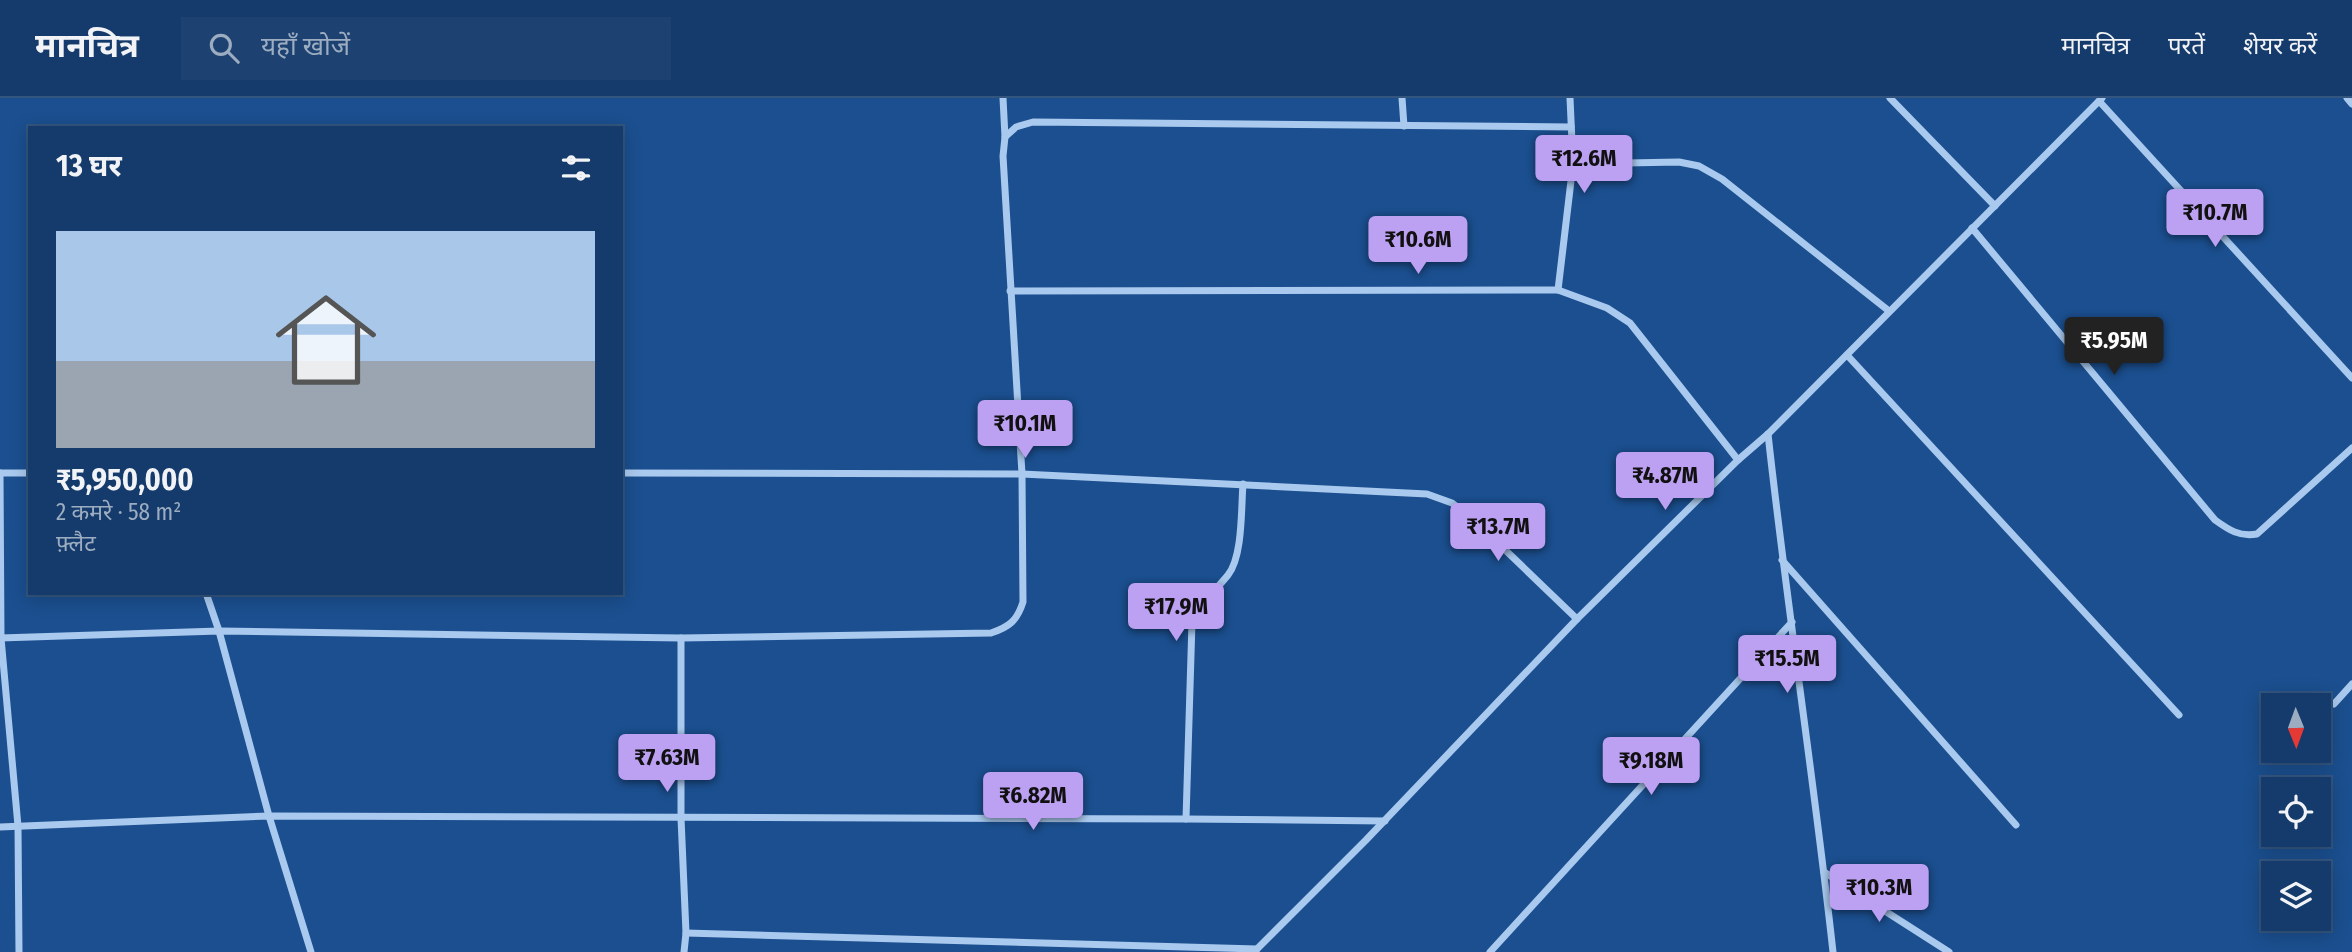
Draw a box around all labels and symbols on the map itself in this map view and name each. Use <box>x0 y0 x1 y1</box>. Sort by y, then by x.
pin: ₹12.6M <box>1527 136 1641 195</box>
pin: ₹10.7M <box>2158 190 2272 249</box>
pin: ₹10.6M <box>1361 216 1475 276</box>
pin: ₹5.95M <box>2057 317 2171 377</box>
pin: ₹10.1M <box>968 400 1082 460</box>
pin: ₹4.87M <box>1608 452 1722 512</box>
pin: ₹13.7M <box>1441 504 1555 563</box>
pin: ₹17.9M <box>1119 584 1233 643</box>
pin: ₹15.5M <box>1730 636 1844 695</box>
north arrow <box>2261 693 2331 763</box>
pin: ₹7.63M <box>610 734 724 794</box>
pin: ₹9.18M <box>1594 738 1708 797</box>
pin: ₹6.82M <box>976 772 1090 832</box>
pin: ₹10.3M <box>1822 864 1936 924</box>

